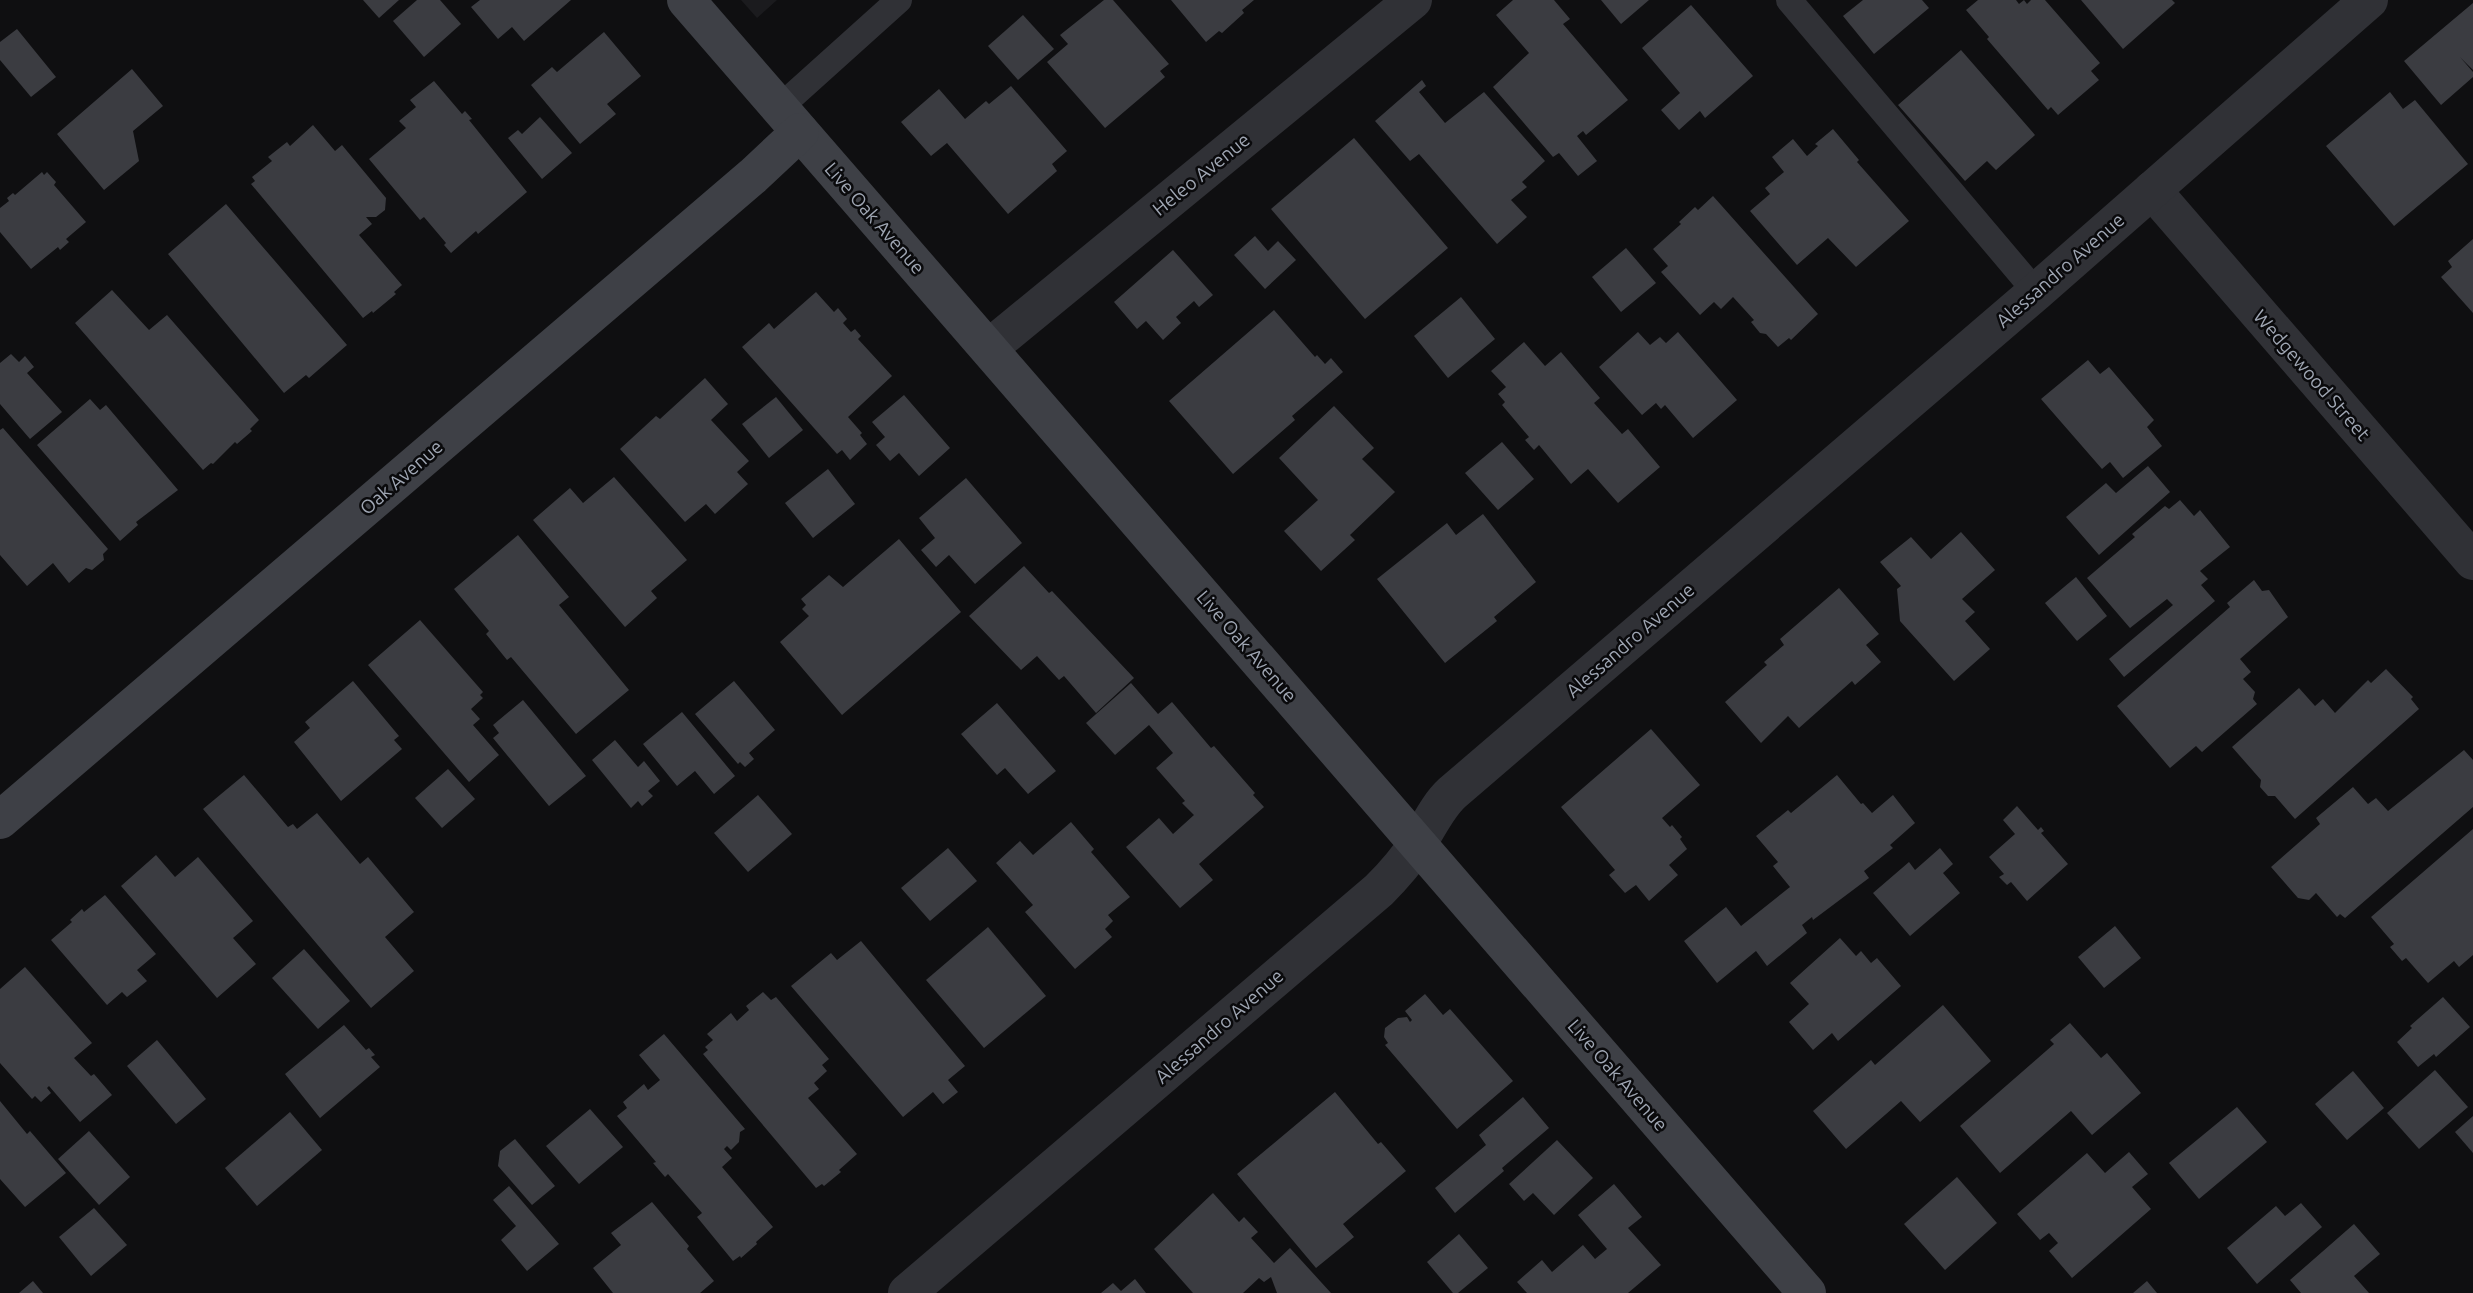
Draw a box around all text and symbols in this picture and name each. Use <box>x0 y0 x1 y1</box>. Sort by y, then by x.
street label: Heleo Avenue <box>1148 128 1254 220</box>
street label: Live Oak Avenue <box>821 158 929 278</box>
street label: Alessandro Avenue <box>1991 208 2129 332</box>
street label: Wedgewood Street <box>2249 305 2375 445</box>
street label: Oak Avenue <box>355 435 447 519</box>
street label: Alessandro Avenue <box>1561 578 1699 702</box>
street label: Live Oak Avenue <box>1193 586 1301 706</box>
street label: Alessandro Avenue <box>1150 964 1288 1088</box>
street label: Live Oak Avenue <box>1564 1015 1672 1135</box>

